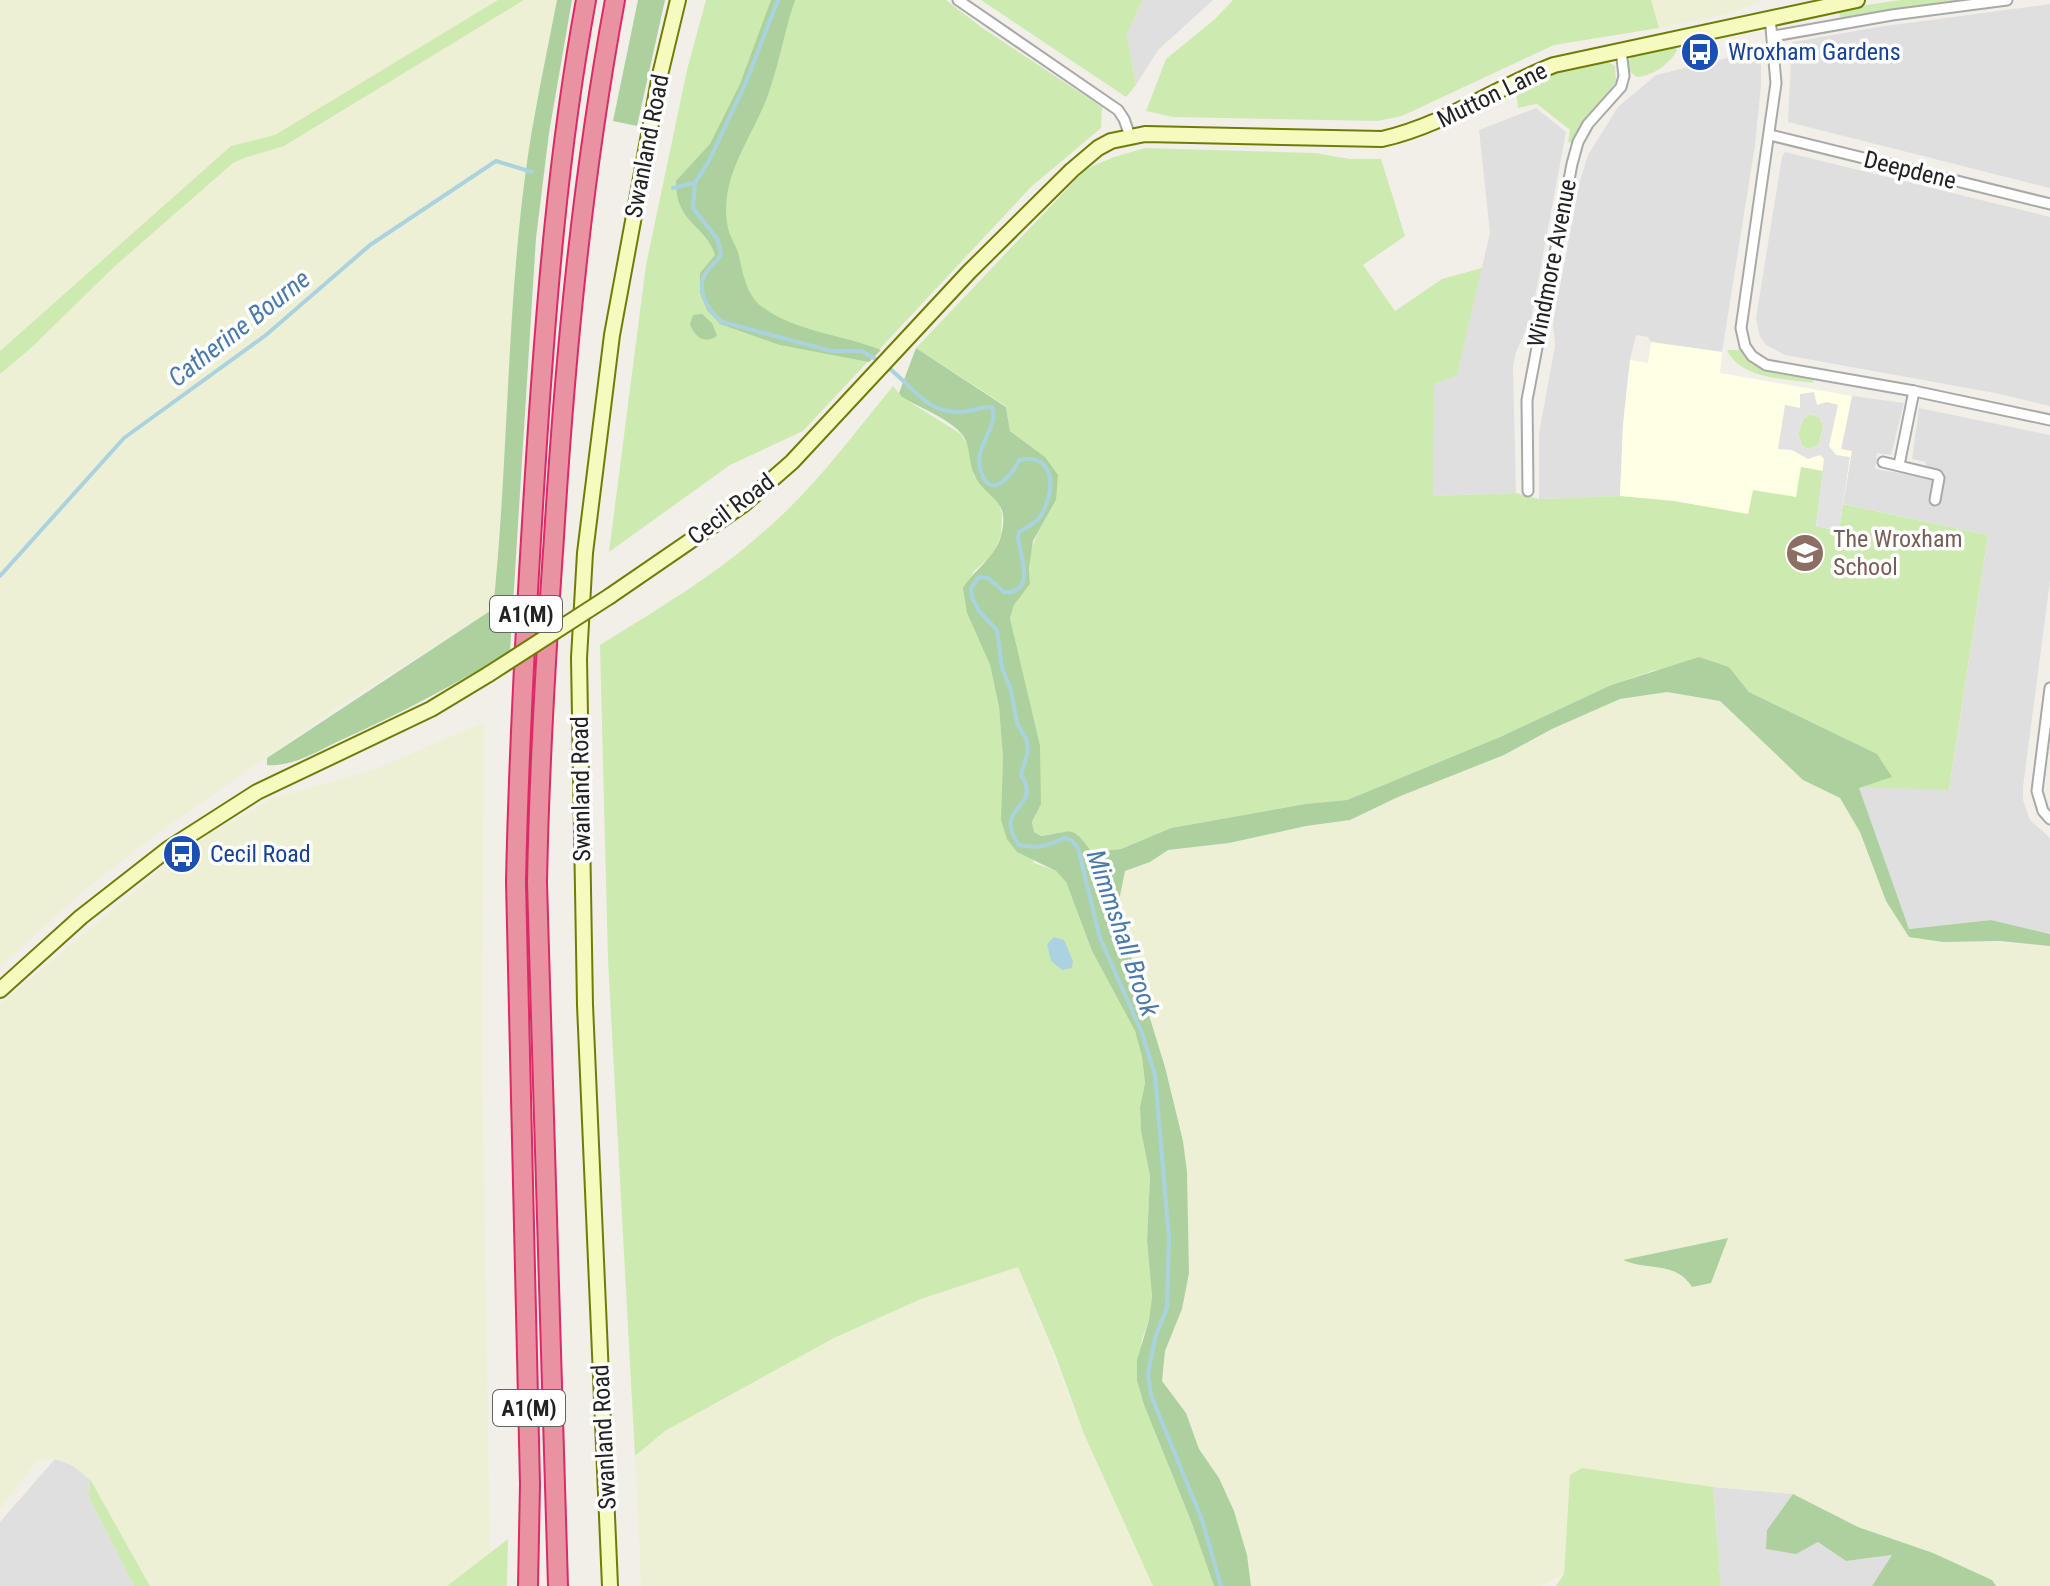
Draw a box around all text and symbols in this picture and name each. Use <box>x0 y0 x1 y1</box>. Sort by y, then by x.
bus stop icon: Wroxham Gardens <box>1679 31 1721 73</box>
place label: Wroxham Gardens <box>1728 38 1901 66</box>
street label: Mutton Lane <box>1433 56 1551 134</box>
street label: Swanland Road <box>619 72 675 220</box>
street label: Deepdene <box>1861 145 1959 195</box>
street label: Windmore Avenue <box>1522 177 1582 349</box>
water label: Catherine Bourne <box>162 263 316 393</box>
street label: Cecil Road <box>682 468 780 550</box>
place label: The Wroxham School <box>1833 525 1962 581</box>
school or university icon: The Wroxham School <box>1784 532 1826 574</box>
road number: A1(M) <box>490 596 562 632</box>
street label: Swanland Road <box>566 716 596 862</box>
bus stop icon: Cecil Road <box>161 833 203 875</box>
place label: Cecil Road <box>210 840 311 868</box>
water label: Mimmshall Brook <box>1081 846 1166 1021</box>
street label: Swanland Road <box>586 1364 622 1510</box>
road number: A1(M) <box>493 1390 565 1426</box>

